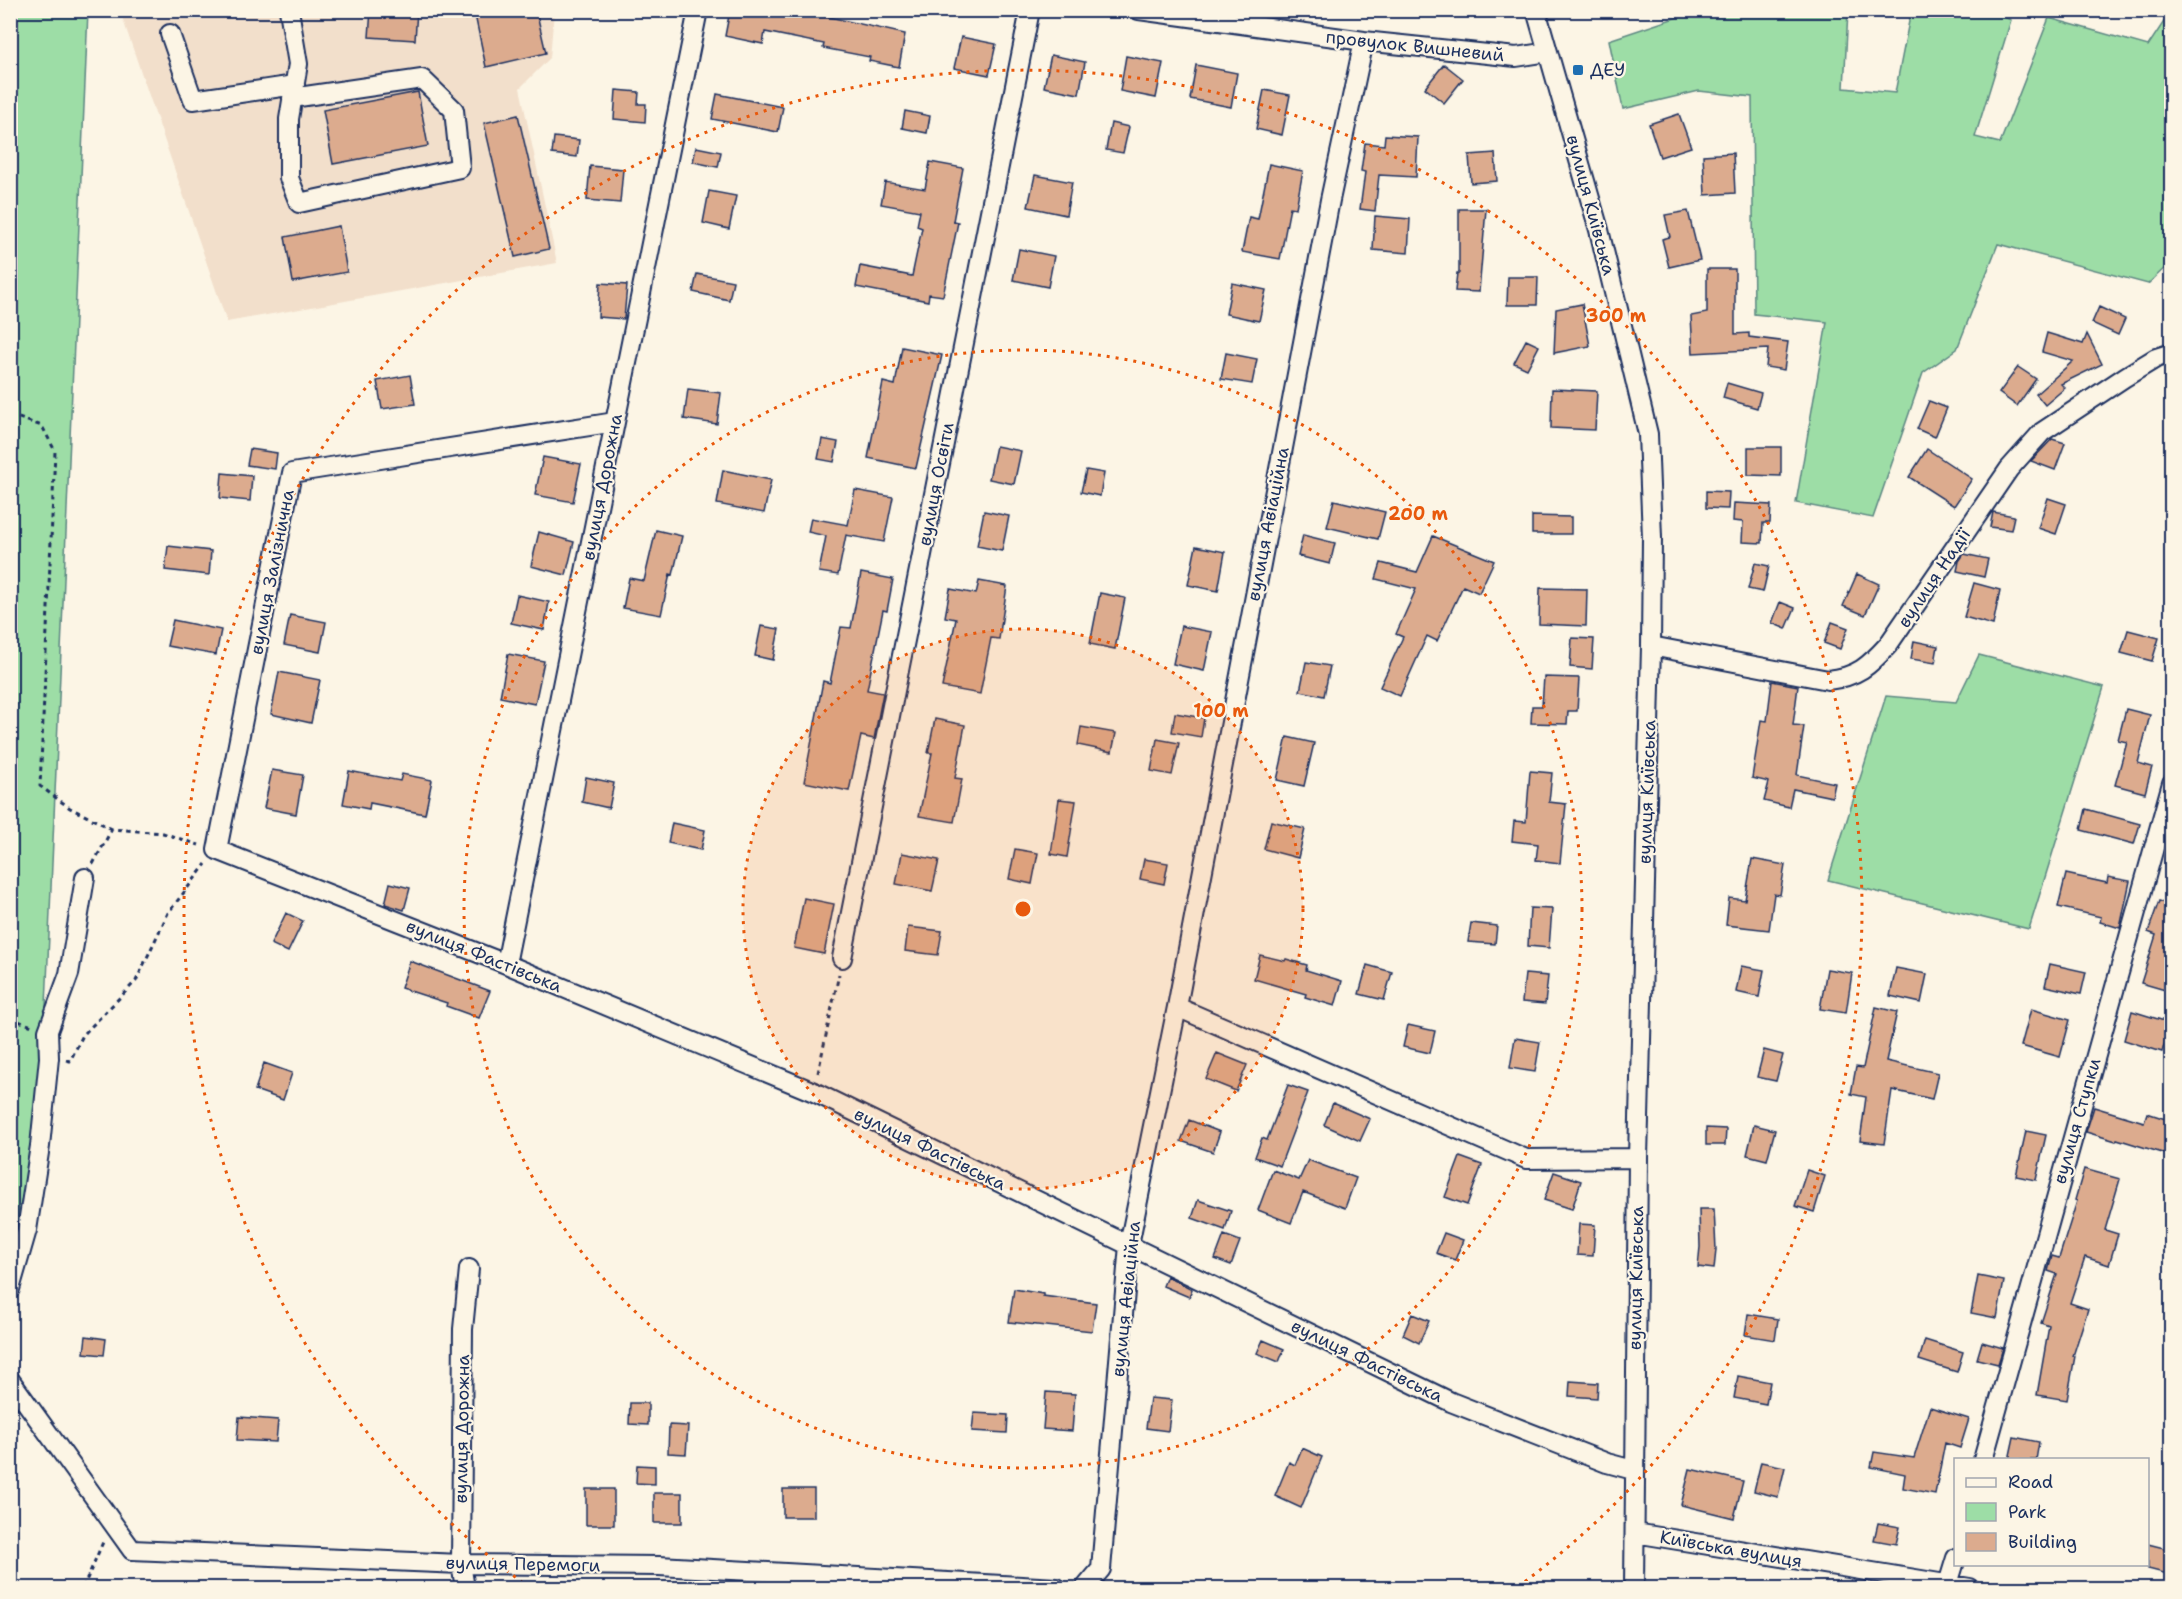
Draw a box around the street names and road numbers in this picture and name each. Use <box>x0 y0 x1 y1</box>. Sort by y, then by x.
street label: провулок Вишневий <box>1325 25 1506 67</box>
street label: вулиця Київська <box>1561 132 1621 278</box>
street label: вулиця Дорожна <box>576 412 628 562</box>
street label: вулиця Освіти <box>912 420 960 548</box>
street label: вулиця Авіаційна <box>1241 445 1295 603</box>
street label: вулиця Залізнична <box>244 487 300 657</box>
street label: вулиця Надії <box>1892 523 1977 632</box>
street label: вулиця Київська <box>1632 719 1662 865</box>
street label: вулиця Фастівська <box>403 914 565 998</box>
street label: вулиця Ступки <box>2048 1055 2106 1187</box>
street label: вулиця Фастівська <box>850 1102 1010 1196</box>
street label: вулиця Київська <box>1623 1206 1649 1350</box>
street label: вулиця Авіаційна <box>1106 1220 1146 1378</box>
street label: вулиця Фастівська <box>1287 1314 1447 1408</box>
street label: вулиця Дорожна <box>449 1354 475 1504</box>
street label: Київська вулиця <box>1658 1525 1804 1573</box>
street label: вулиця Перемоги <box>445 1551 601 1577</box>

